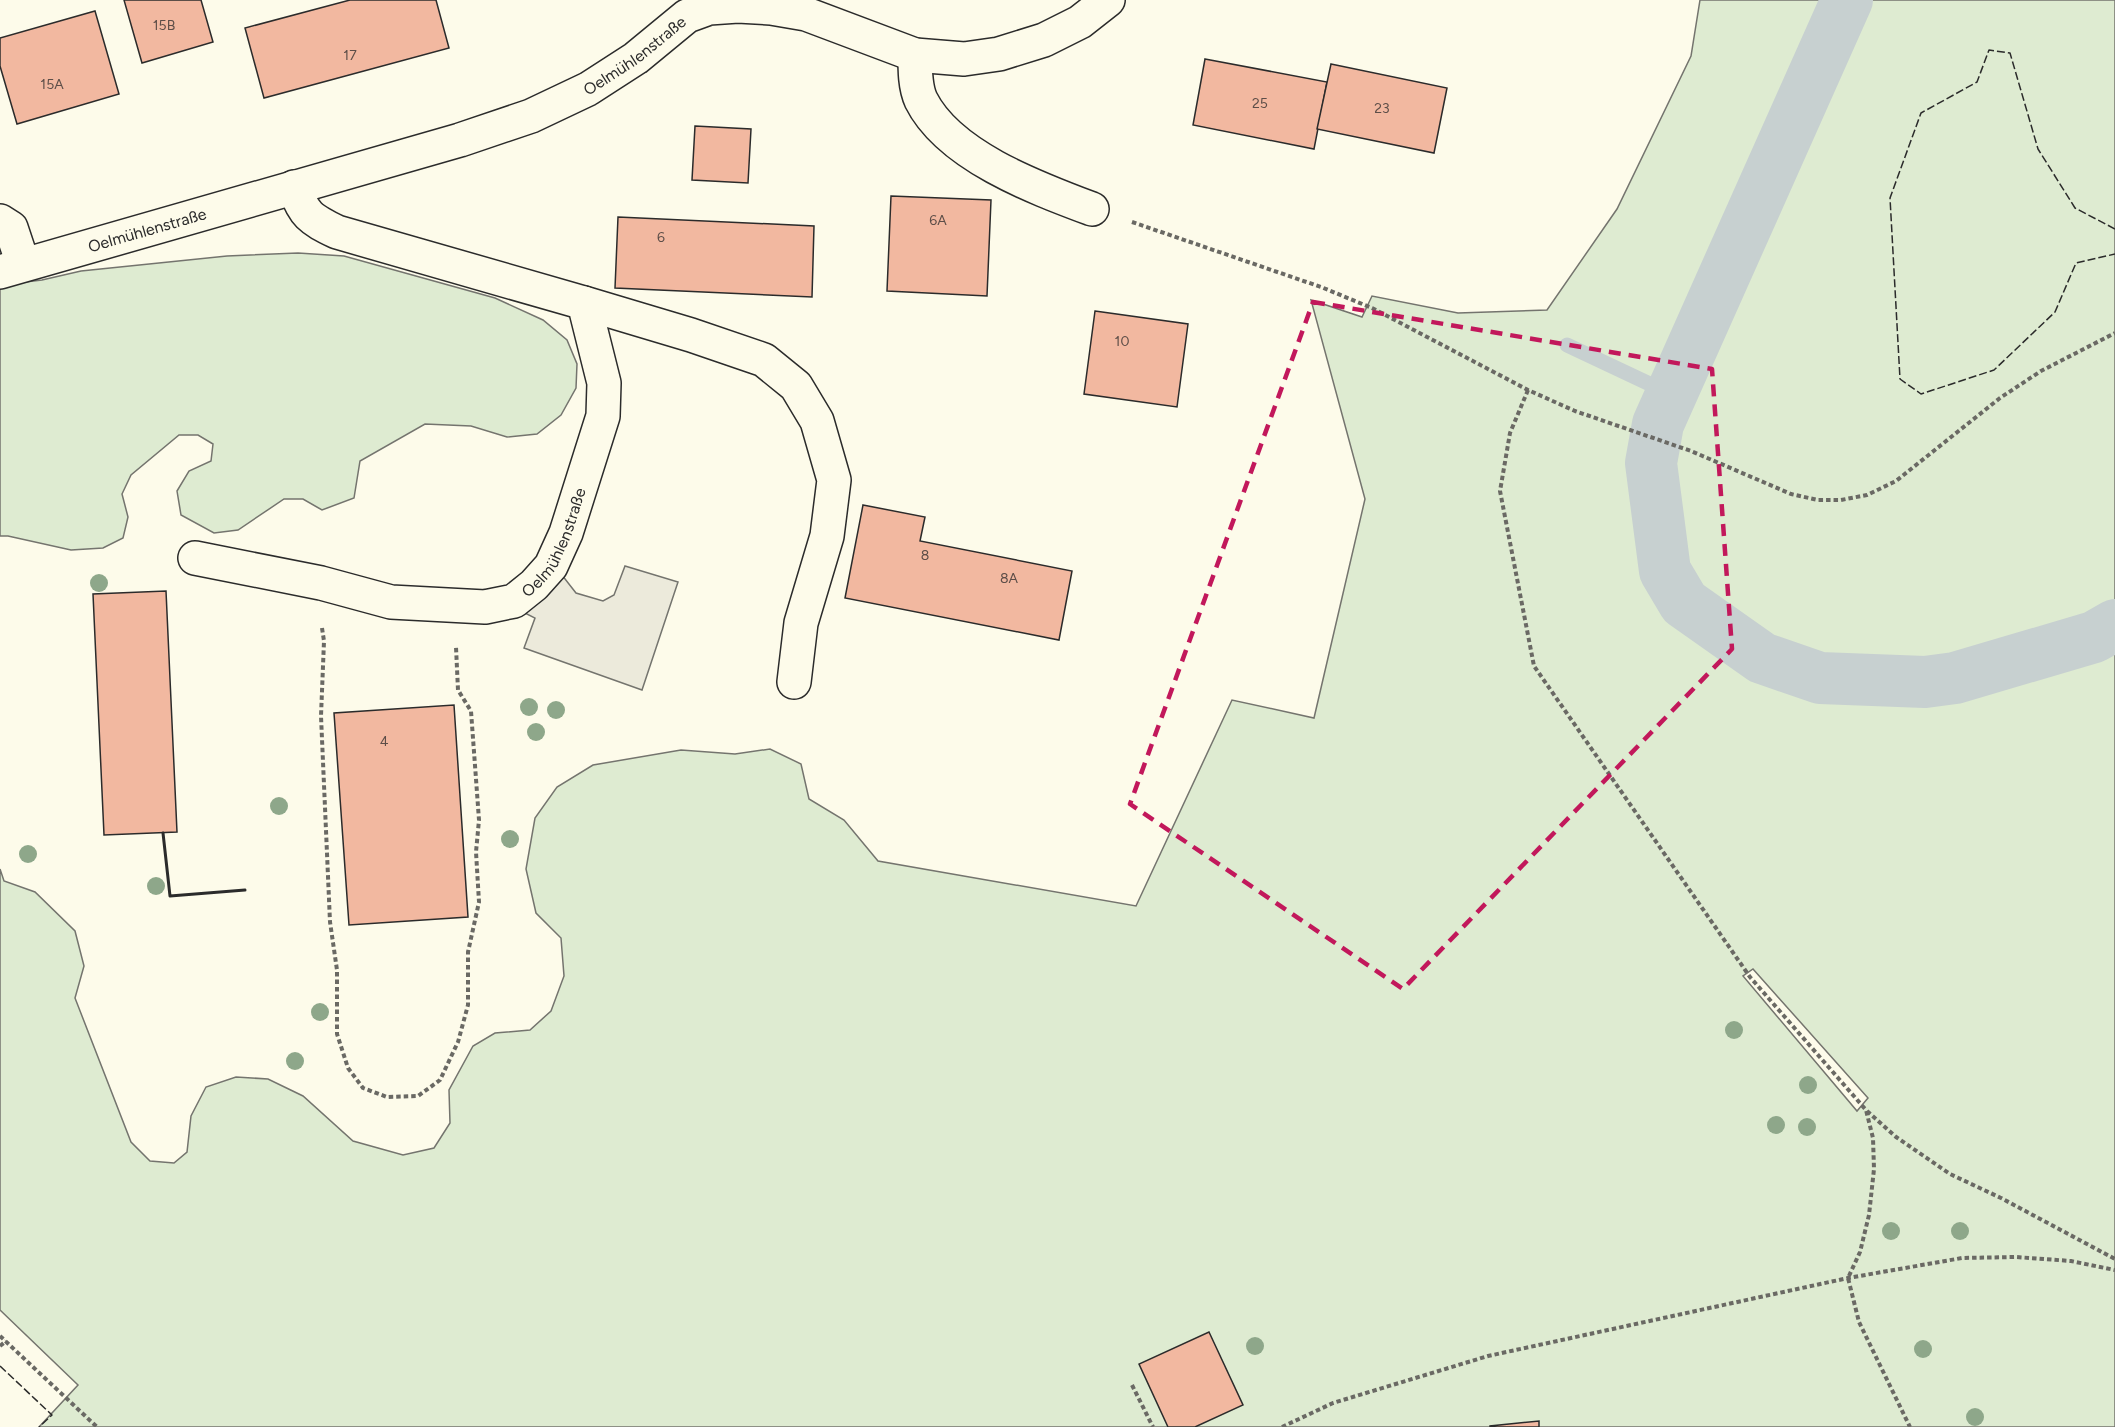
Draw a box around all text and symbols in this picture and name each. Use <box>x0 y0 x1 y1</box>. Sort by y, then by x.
street label: Oelmühlenstraße <box>580 11 690 99</box>
house number: 15B <box>153 17 175 34</box>
house number: 17 <box>343 47 357 64</box>
house number: 15A <box>40 76 64 93</box>
house number: 25 <box>1252 95 1268 112</box>
house number: 23 <box>1374 100 1390 117</box>
street label: Oelmühlenstraße <box>86 204 209 256</box>
house number: 6A <box>929 212 947 229</box>
house number: 6 <box>657 229 665 246</box>
house number: 10 <box>1115 333 1129 350</box>
street label: Oelmühlenstraße <box>518 485 589 601</box>
house number: 8 <box>921 547 929 564</box>
house number: 8A <box>1000 570 1019 587</box>
house number: 4 <box>380 733 389 750</box>

